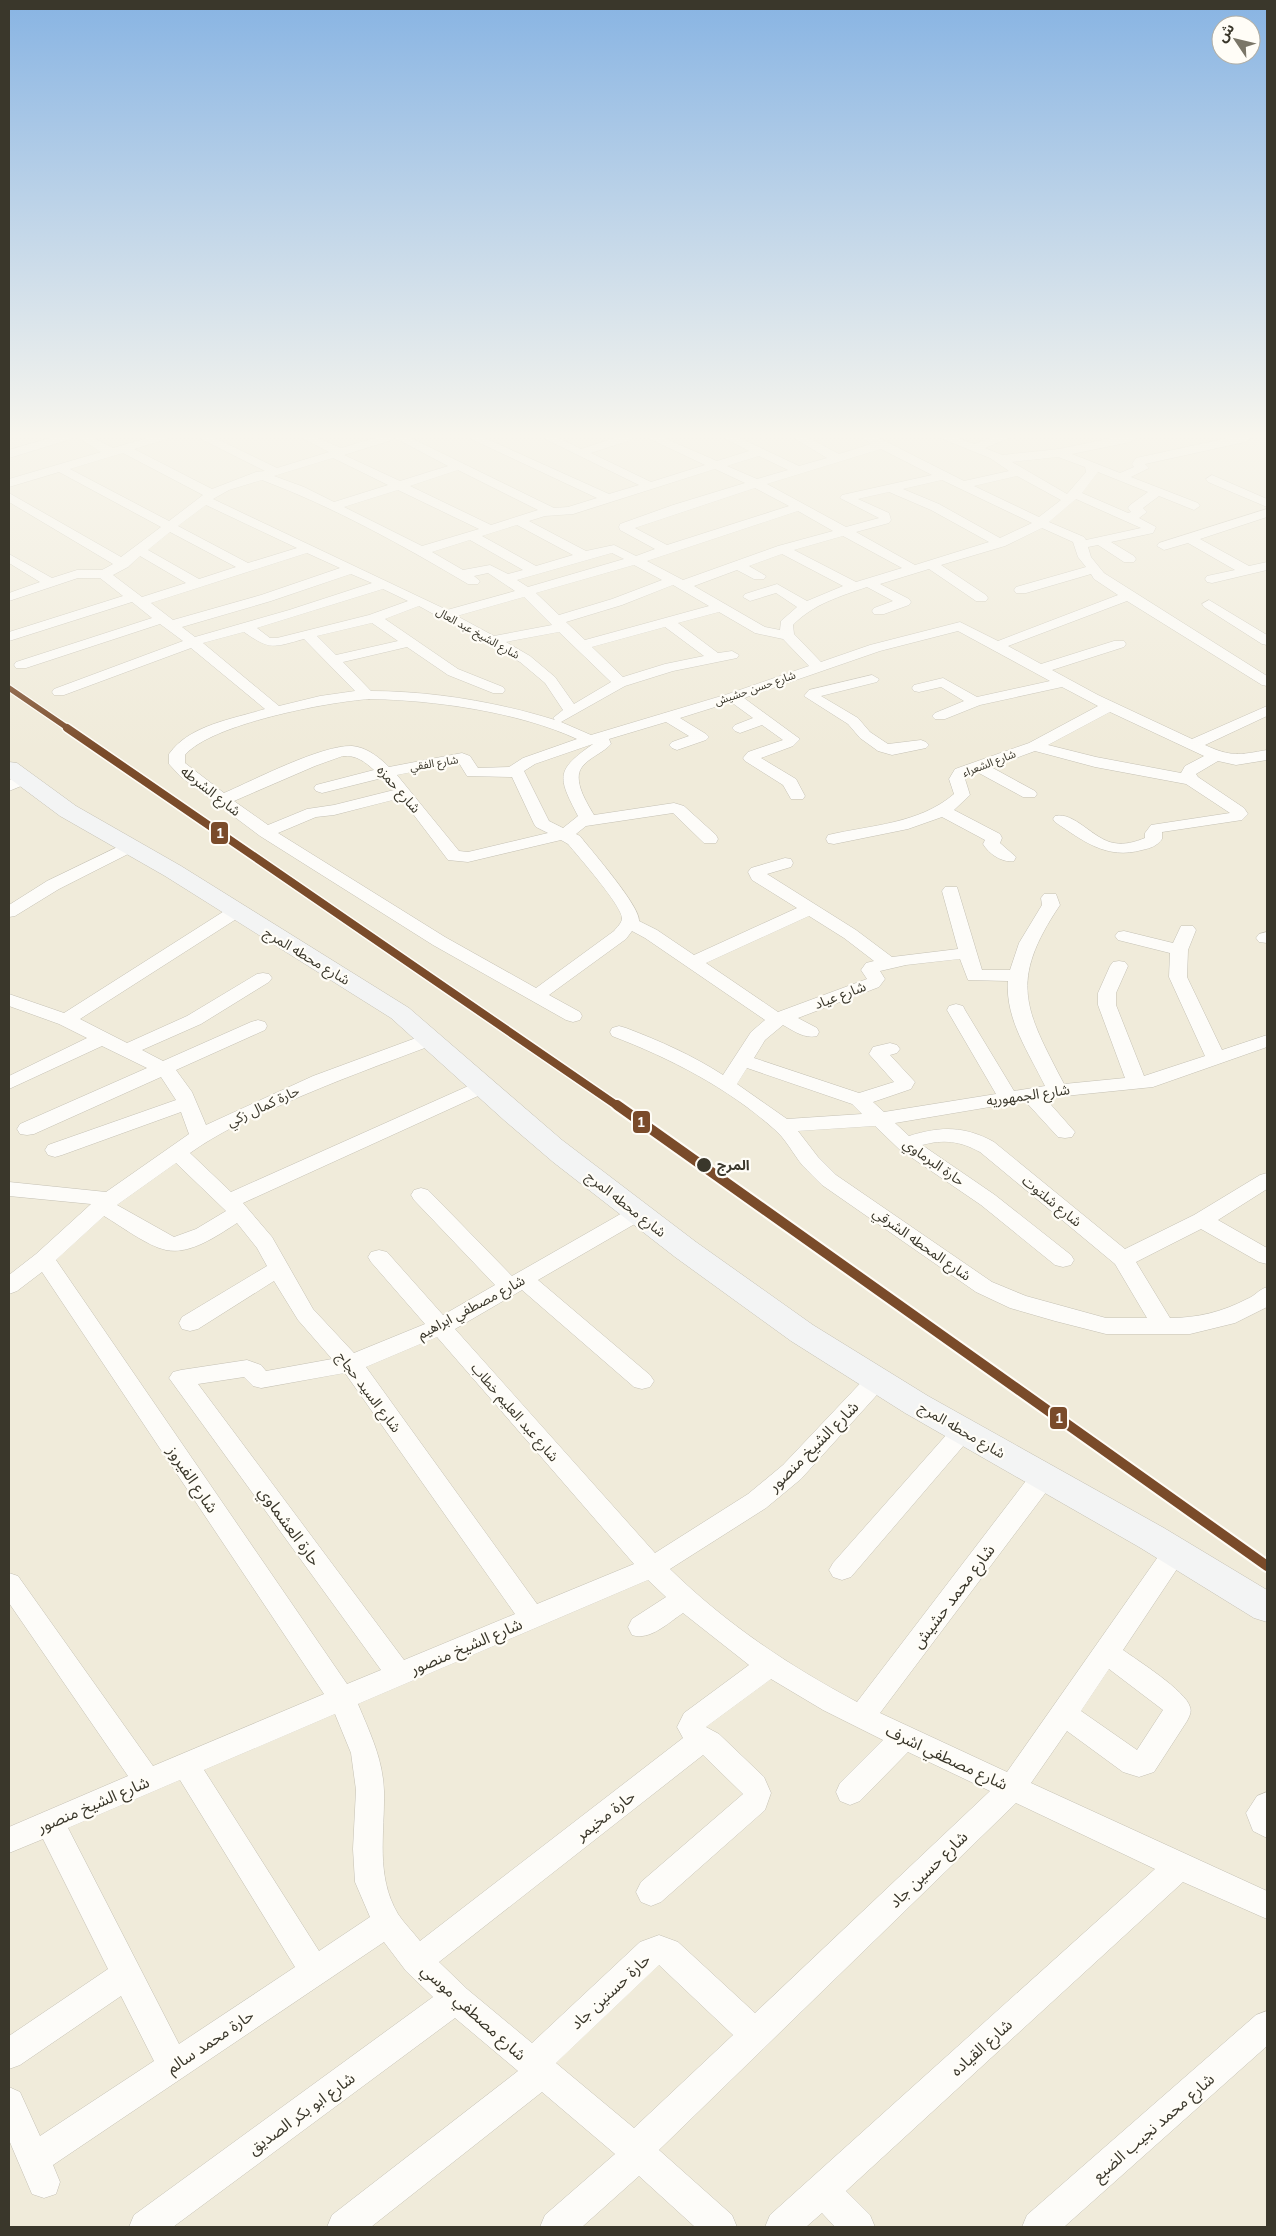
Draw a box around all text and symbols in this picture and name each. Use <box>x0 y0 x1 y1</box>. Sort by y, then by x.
north arrow <box>1211 15 1261 65</box>
text: ش <box>1212 20 1238 46</box>
street label: شارع الشيخ عبد العال <box>433 604 523 663</box>
street label: شارع حسن حشيش <box>713 667 798 709</box>
street label: شارع الشعراء <box>960 746 1018 781</box>
street label: شارع الفقي <box>409 752 460 776</box>
street label: شارع حمزه <box>372 761 425 818</box>
street label: شارع الشرطه <box>176 762 245 822</box>
line badge: 1 <box>210 821 229 845</box>
text: 1 <box>216 824 224 842</box>
street label: شارع محطه المرج <box>260 923 353 990</box>
street label: شارع عياد <box>812 977 869 1015</box>
street label: شارع الجمهوريه <box>985 1080 1071 1112</box>
street label: حارة كمال زكي <box>224 1081 303 1133</box>
line badge: 1 <box>632 1110 651 1134</box>
text: 1 <box>637 1113 645 1131</box>
street label: حارة البرماوي <box>898 1134 968 1192</box>
marker: المرج <box>695 1156 713 1174</box>
place label: المرج <box>717 1156 750 1176</box>
street label: شارع محطه المرج <box>581 1167 670 1243</box>
street label: شارع شلتوت <box>1017 1171 1086 1232</box>
street label: شارع المحطه الشرقي <box>868 1203 975 1286</box>
street label: شارع مصطفي ابراهيم <box>414 1271 529 1345</box>
street label: شارع السيد حجاج <box>331 1348 405 1437</box>
street label: شارع عبد العليم خطاب <box>466 1359 563 1466</box>
street label: شارع الشيخ منصور <box>763 1397 865 1498</box>
street label: شارع محطه المرج <box>914 1398 1009 1464</box>
line badge: 1 <box>1049 1406 1068 1430</box>
text: 1 <box>1055 1409 1063 1427</box>
street label: شارع الفيروز <box>160 1441 223 1518</box>
street label: حارة العشماوي <box>252 1482 325 1571</box>
street label: شارع محمد حشيش <box>907 1540 1001 1654</box>
street label: شارع الشيخ منصور <box>406 1613 526 1682</box>
street label: شارع مصطفي اشرف <box>882 1720 1011 1797</box>
street label: شارع الشيخ منصور <box>33 1771 153 1840</box>
street label: حارة مخيمر <box>570 1786 639 1845</box>
street label: شارع حسين جاد <box>884 1826 974 1914</box>
street label: حارة حسنين جاد <box>566 1949 654 2033</box>
street label: شارع مصطفي موسي <box>415 1960 531 2067</box>
street label: حارة محمد سالم <box>163 2005 259 2080</box>
street label: شارع القياده <box>946 2014 1018 2082</box>
street label: شارع ابو بكر الصديق <box>244 2067 360 2161</box>
street label: شارع محمد نجيب الضبع <box>1088 2069 1220 2188</box>

